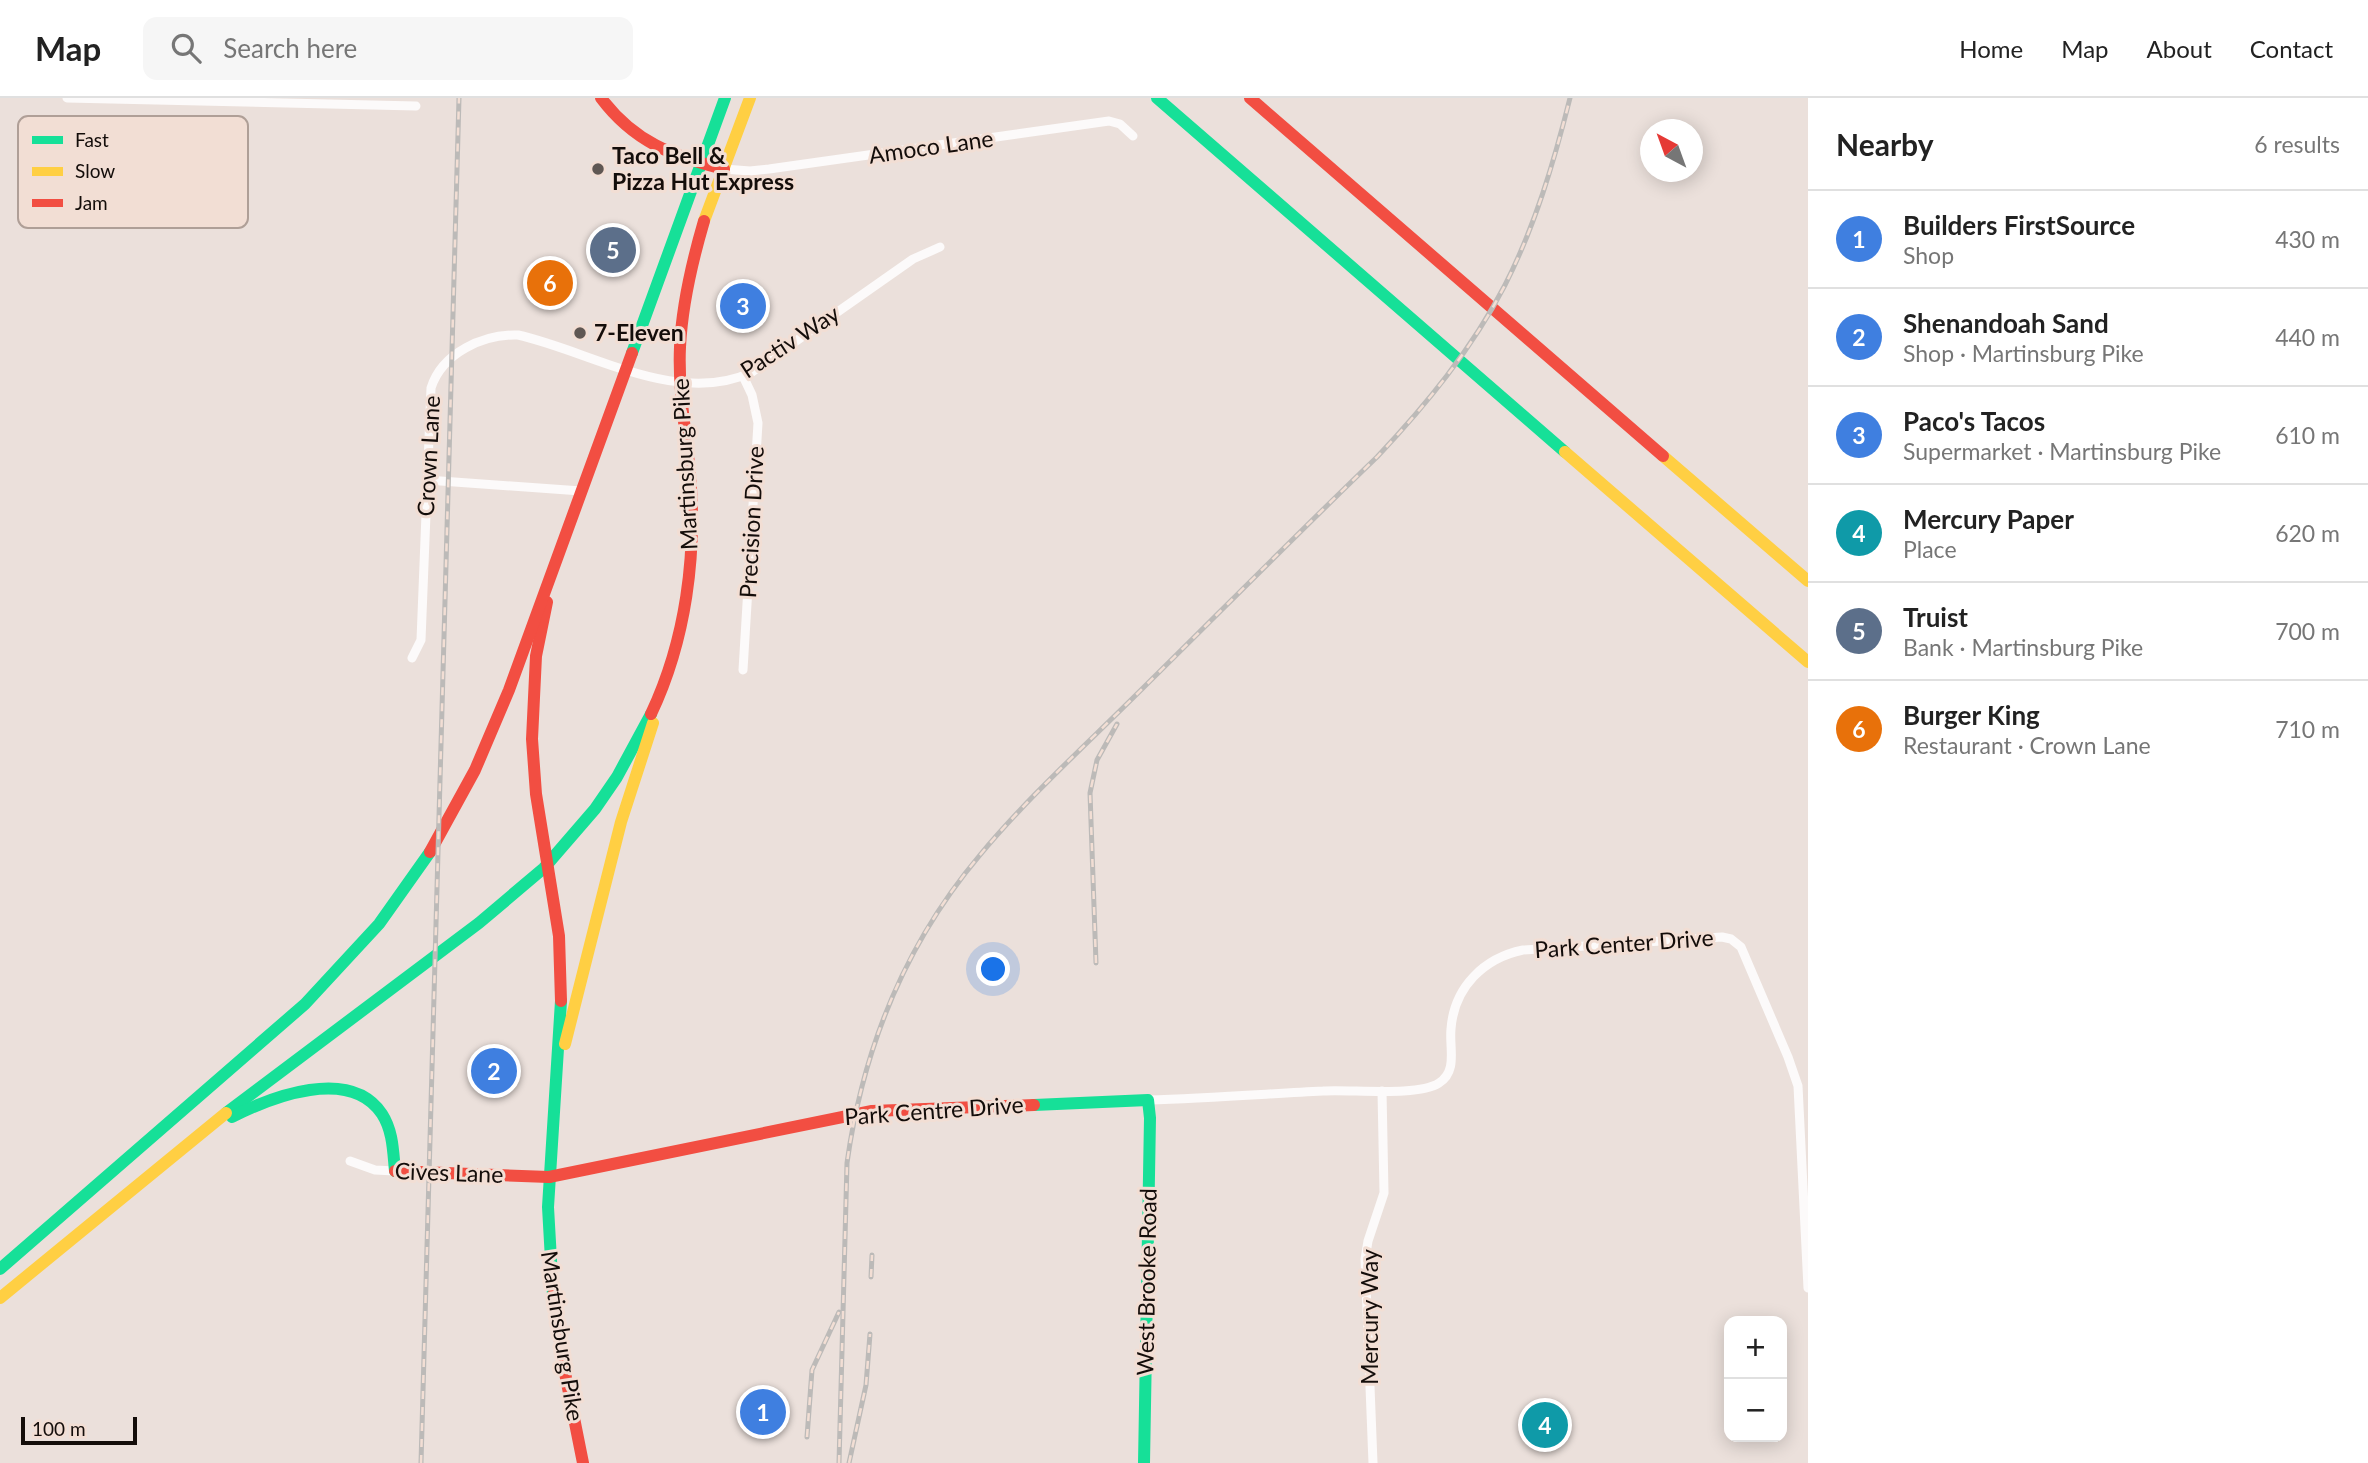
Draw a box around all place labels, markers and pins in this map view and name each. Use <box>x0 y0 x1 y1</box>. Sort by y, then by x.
place label: Taco Bell & Pizza Hut Express <box>612 141 794 195</box>
marker: Taco Bell & Pizza Hut Express <box>590 161 606 177</box>
pin: 5 <box>590 224 636 276</box>
pin: 6 <box>527 257 573 309</box>
pin: 3 <box>720 280 766 332</box>
place label: 7-Eleven <box>594 318 684 346</box>
marker: 7-Eleven <box>572 325 588 341</box>
pin: 2 <box>471 1045 517 1097</box>
pin: 1 <box>740 1386 786 1438</box>
pin: 4 <box>1522 1399 1568 1451</box>

